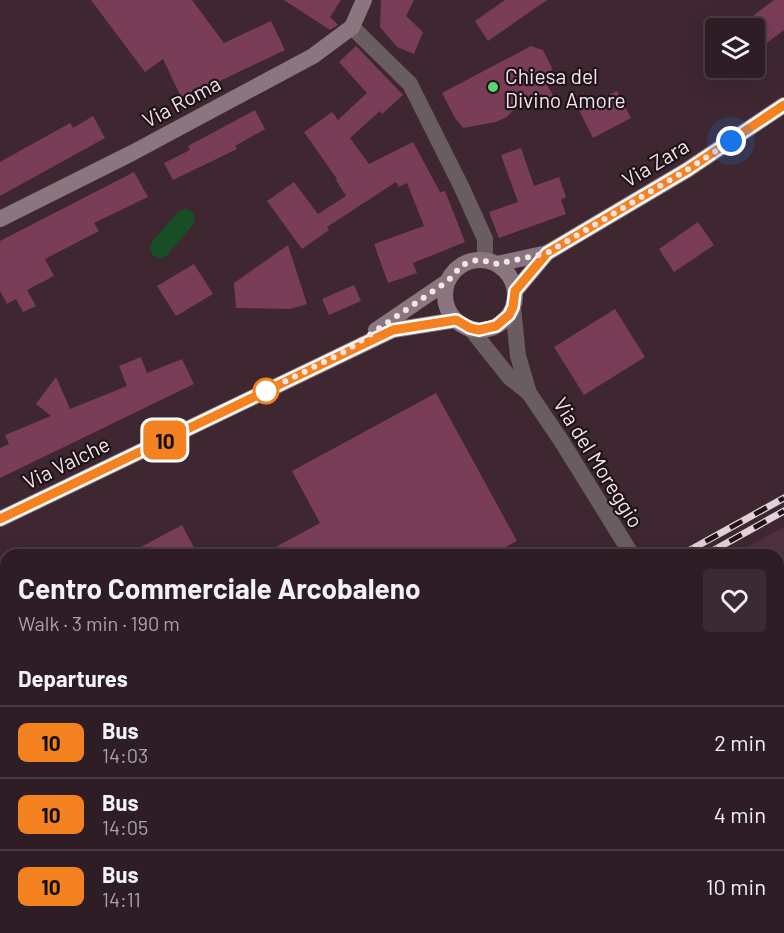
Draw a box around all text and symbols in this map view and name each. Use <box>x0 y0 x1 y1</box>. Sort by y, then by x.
map controls <box>705 18 765 78</box>
button: layers <box>705 18 765 78</box>
place label: Chiesa del Divino Amore <box>505 63 626 112</box>
street label: Via Roma <box>138 70 224 132</box>
marker: Chiesa del Divino Amore <box>486 80 500 94</box>
your location <box>716 126 746 156</box>
street label: Via Zara <box>617 132 693 192</box>
unlabelled marker <box>253 378 279 404</box>
street label: Via del Moreggio <box>549 392 649 532</box>
line badge: 10 <box>138 420 192 460</box>
text: 10 <box>155 428 175 453</box>
street label: Via Valche <box>19 430 113 494</box>
button: heart <box>703 569 766 632</box>
text: Centro Commerciale Arcobaleno <box>18 571 421 605</box>
text: Walk · 3 min · 190 m <box>18 611 180 635</box>
text: Departures <box>18 665 128 691</box>
text: Bus <box>102 717 139 743</box>
text: 2 min <box>714 729 766 755</box>
text: 10 <box>41 730 61 755</box>
text: 14:03 <box>102 743 148 767</box>
text: Bus <box>102 789 139 815</box>
text: 4 min <box>714 801 766 827</box>
text: 10 <box>41 802 61 827</box>
text: 14:05 <box>102 815 148 839</box>
text: Bus <box>102 861 139 887</box>
text: 10 min <box>706 873 766 899</box>
text: 10 <box>41 874 61 899</box>
text: 14:11 <box>102 887 141 911</box>

